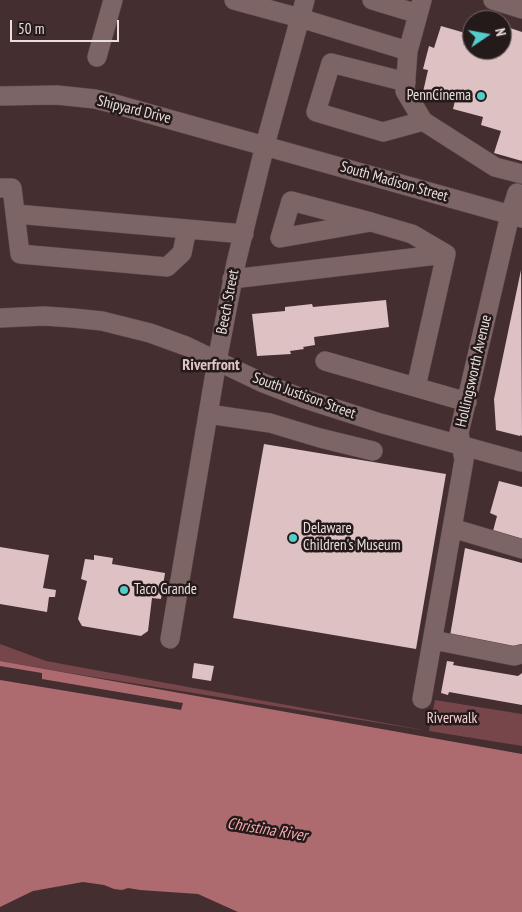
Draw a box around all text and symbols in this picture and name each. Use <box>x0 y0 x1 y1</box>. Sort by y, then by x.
scale bar <box>12 10 121 42</box>
north arrow <box>462 10 512 60</box>
text: 50 m <box>18 19 44 38</box>
text: N <box>491 27 510 38</box>
place label: PennCinema <box>407 87 471 105</box>
marker: PennCinema <box>475 90 487 102</box>
street label: Shipyard Drive <box>95 92 173 128</box>
street label: South Madison Street <box>338 158 450 206</box>
street label: Beech Street <box>213 268 243 336</box>
street label: Hollingsworth Avenue <box>452 313 496 429</box>
district label: Riverfront <box>182 355 240 375</box>
street label: South Justison Street <box>250 369 358 423</box>
place label: Delaware Children's Museum <box>303 520 400 555</box>
marker: Delaware Children's Museum <box>287 532 299 544</box>
place label: Taco Grande <box>134 581 197 599</box>
marker: Taco Grande <box>118 584 130 596</box>
park label: Riverwalk <box>427 710 477 728</box>
water label: Christina River <box>226 814 308 846</box>

